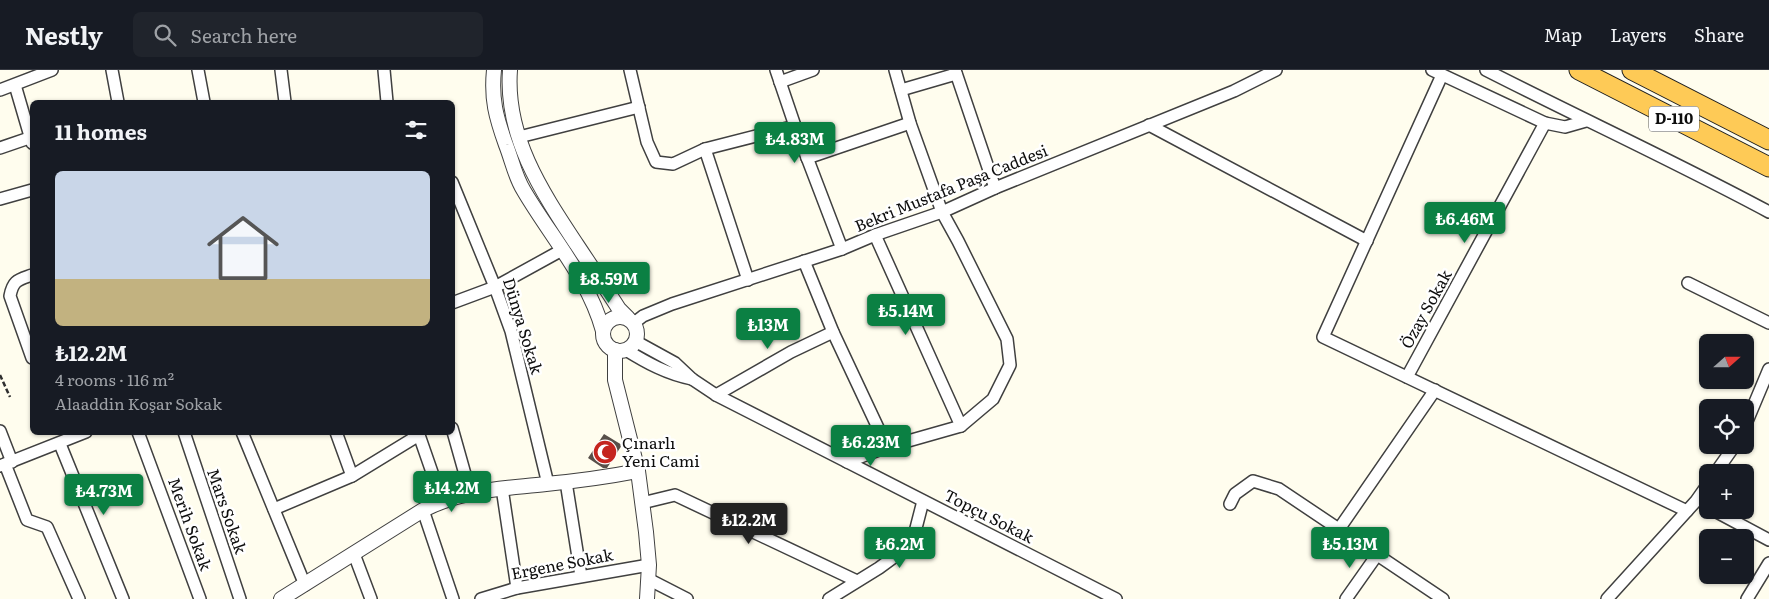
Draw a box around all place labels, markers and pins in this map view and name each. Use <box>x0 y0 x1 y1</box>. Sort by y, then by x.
pin: ₺4.83M <box>754 122 836 164</box>
pin: ₺6.46M <box>1424 202 1506 244</box>
pin: ₺8.59M <box>568 262 650 304</box>
pin: ₺5.14M <box>865 294 947 336</box>
pin: ₺13M <box>738 308 798 350</box>
pin: ₺6.23M <box>830 424 912 467</box>
place label: Çınarlı Yeni Cami <box>622 430 700 472</box>
mosque icon: Çınarlı Yeni Cami <box>592 439 618 465</box>
pin: ₺14.2M <box>411 470 493 513</box>
pin: ₺4.73M <box>63 474 145 516</box>
pin: ₺12.2M <box>708 502 790 545</box>
pin: ₺6.2M <box>865 526 935 569</box>
pin: ₺5.13M <box>1309 526 1391 569</box>

